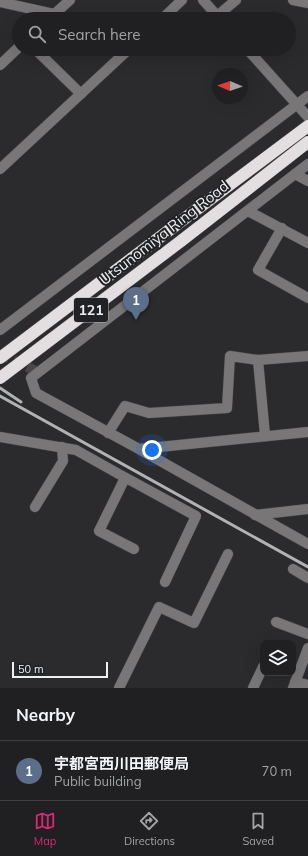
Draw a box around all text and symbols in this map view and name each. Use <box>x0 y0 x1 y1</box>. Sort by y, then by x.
search box <box>12 12 296 56</box>
icon: search <box>26 23 48 45</box>
text: Search here <box>58 25 140 44</box>
north arrow <box>212 68 248 104</box>
street label: Utsunomiya Ring Road <box>95 176 232 289</box>
pin: 1 <box>123 287 149 320</box>
road number: 121 <box>74 298 108 322</box>
your location <box>142 440 162 460</box>
map controls <box>260 640 296 676</box>
button: layers <box>260 640 296 676</box>
scale bar <box>12 660 108 679</box>
text: 50 m <box>18 662 44 676</box>
text: Nearby <box>16 704 75 725</box>
text: 宇都宮西川田郵便局 <box>54 754 189 773</box>
text: 1 <box>25 763 33 779</box>
text: 70 m <box>262 763 292 779</box>
text: Public building <box>54 773 142 789</box>
tab: Map <box>34 810 56 848</box>
tab: Directions <box>124 810 175 848</box>
tab: Saved <box>242 810 274 848</box>

